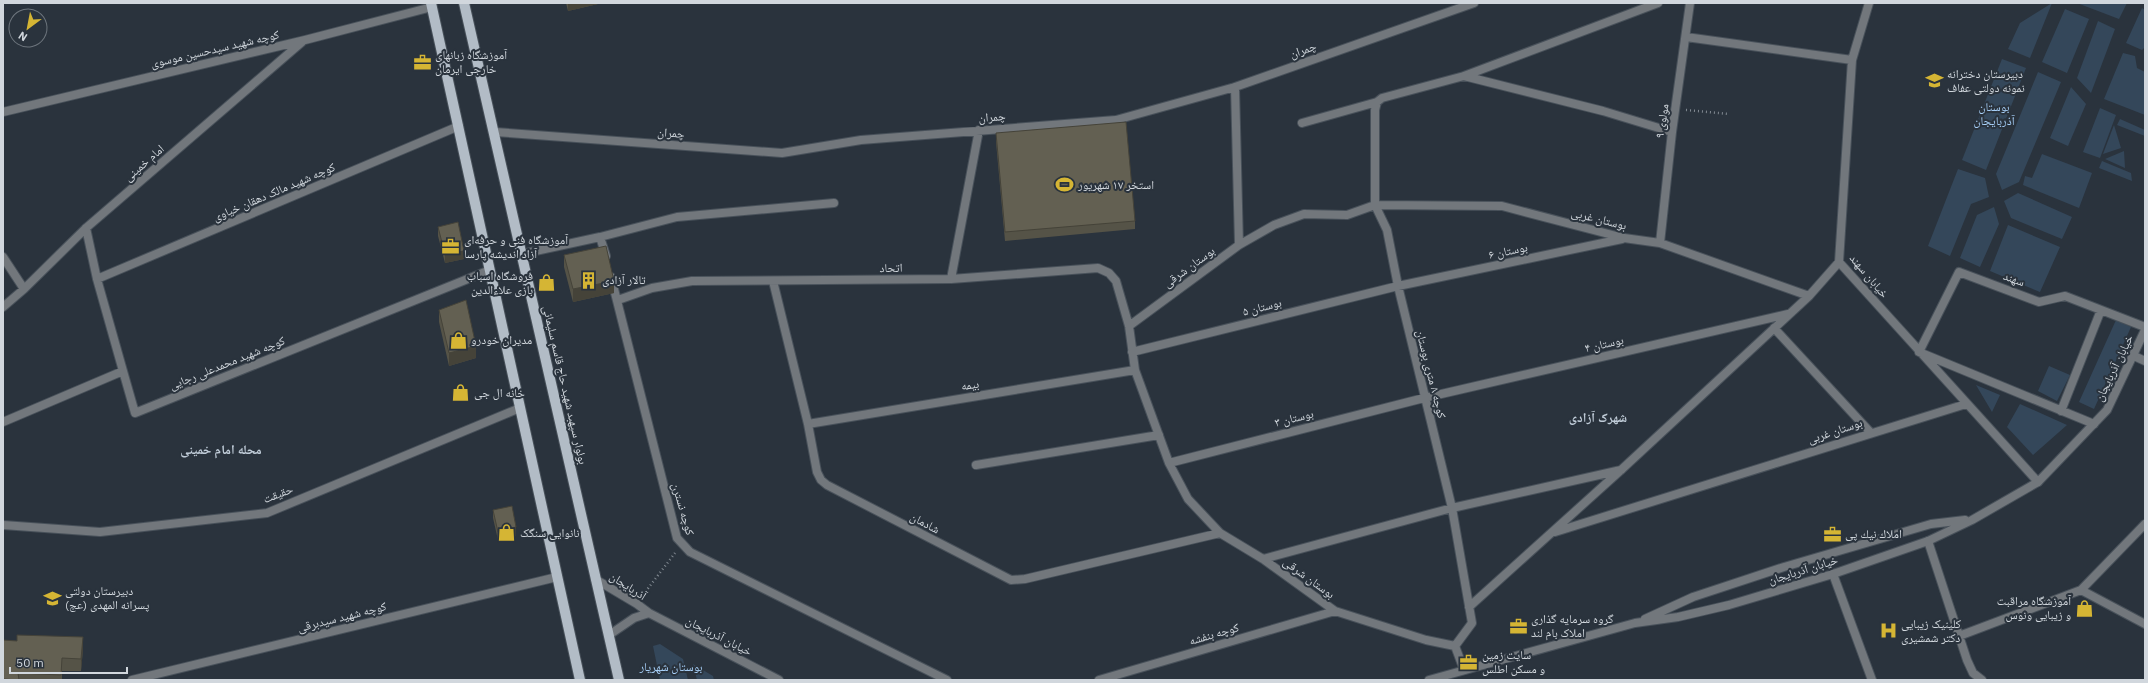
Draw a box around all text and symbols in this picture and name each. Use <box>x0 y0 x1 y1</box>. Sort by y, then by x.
north arrow <box>8 8 48 48</box>
street label: کوچه شهید سیدحسین موسوی <box>149 26 281 71</box>
text: N <box>16 28 30 45</box>
street label: چمران <box>1287 38 1319 61</box>
place label: آموزشگاه زبانهای خارجی ایرمان <box>435 47 508 76</box>
office icon: آموزشگاه زبانهای خارجی ایرمان <box>412 52 432 72</box>
place label: دبیرستان دخترانه نمونه دولتی عفاف <box>1947 66 2025 95</box>
school or university icon: دبیرستان دخترانه نمونه دولتی عفاف <box>1924 71 1944 91</box>
park label: بوستان آذربایجان <box>1974 99 2015 128</box>
street label: مولوی ۹ <box>1651 103 1672 139</box>
street label: چمران <box>978 108 1006 125</box>
street label: چمران <box>657 124 686 141</box>
street label: امام خمینی <box>120 141 168 185</box>
street label: کوچه شهید مالک دهقان‌ خیاوی <box>210 159 337 224</box>
sports icon: استخر ١٧ شهریور <box>1055 175 1075 195</box>
place label: استخر ١٧ شهریور <box>1077 177 1154 192</box>
street label: بوستان غربی <box>1570 204 1628 233</box>
place label: آموزشگاه فنی و حرفه‌ای آزاد اندیشه پارسا <box>464 232 569 261</box>
office icon: آموزشگاه فنی و حرفه‌ای آزاد اندیشه پارسا <box>441 237 461 257</box>
street label: بوستان ۶ <box>1487 239 1529 262</box>
street label: بوستان شرقی <box>1160 243 1218 291</box>
street label: خیابان سهند <box>1846 251 1892 301</box>
street label: اتحاد <box>879 260 903 275</box>
place label: فروشگاه اسباب بازی علاءالدین <box>467 268 533 297</box>
street label: سهند <box>2001 268 2027 289</box>
building icon: تالار آزادی <box>579 270 599 290</box>
place label: تالار آزادی <box>602 272 646 287</box>
shop icon: فروشگاه اسباب بازی علاءالدین <box>536 273 556 293</box>
street label: بوستان ۵ <box>1241 294 1283 319</box>
street label: بولوار سپهبد شهید حاج قاسم سلیمانی <box>539 304 591 466</box>
street label: کوچه ۸ متری بوستان <box>1413 328 1450 420</box>
shop icon: مدیران خودرو <box>448 330 468 350</box>
street label: کوچه شهید محمدعلی رجایی <box>167 332 287 393</box>
place label: مدیران خودرو <box>471 332 532 347</box>
street label: بوستان ۴ <box>1583 332 1625 356</box>
street label: خیابان آذربایجان <box>2091 332 2137 404</box>
street label: بیمه <box>960 376 980 394</box>
shop icon: خانه ال جی <box>451 383 471 403</box>
place label: خانه ال جی <box>474 385 525 400</box>
street label: بوستان ۳ <box>1273 405 1315 430</box>
district label: شهرک آزادی <box>1569 409 1627 426</box>
street label: بوستان غربی <box>1806 415 1864 447</box>
district label: محله امام خمینی <box>180 441 262 459</box>
street label: حقیقت <box>261 481 295 506</box>
street label: کوچه نسترن <box>669 481 698 537</box>
street label: شادمان <box>908 509 943 537</box>
shop icon: نانوایی سنگک <box>497 523 517 543</box>
office icon: املاك نيك پى <box>1822 524 1842 544</box>
place label: نانوایی سنگک <box>520 525 580 540</box>
place label: املاك نيك پى <box>1845 526 1902 541</box>
street label: خیابان آذربایجان <box>1766 552 1840 588</box>
street label: بوستان شرقی <box>1280 554 1338 602</box>
street label: آذربایجان <box>607 568 650 604</box>
place label: دبیرستان دولتی پسرانه المهدی (عج) <box>65 583 150 612</box>
school or university icon: دبیرستان دولتی پسرانه المهدی (عج) <box>42 588 62 608</box>
place label: آموزشگاه مراقبت و زیبایی ونوس <box>1997 593 2072 622</box>
street label: کوچه شهید سیدبرقی <box>296 598 388 635</box>
shop icon: آموزشگاه مراقبت و زیبایی ونوس <box>2074 598 2094 618</box>
place label: گروه سرمایه گذاری املاک بام لند <box>1531 611 1613 641</box>
street label: خیابان آذربایجان <box>684 612 755 659</box>
office icon: گروه سرمایه گذاری املاک بام لند <box>1508 616 1528 636</box>
place label: کلینیک زیبایی دکتر شمشیری <box>1901 616 1961 645</box>
street label: کوچه بنفشه <box>1187 619 1241 648</box>
hospital icon: کلینیک زیبایی دکتر شمشیری <box>1878 621 1898 641</box>
place label: سایت زمین و مسکن اطلس <box>1482 647 1545 676</box>
scale bar <box>10 649 127 675</box>
office icon: سایت زمین و مسکن اطلس <box>1459 652 1479 672</box>
text: 50 m <box>16 655 44 670</box>
park label: بوستان شهریار <box>638 659 703 674</box>

